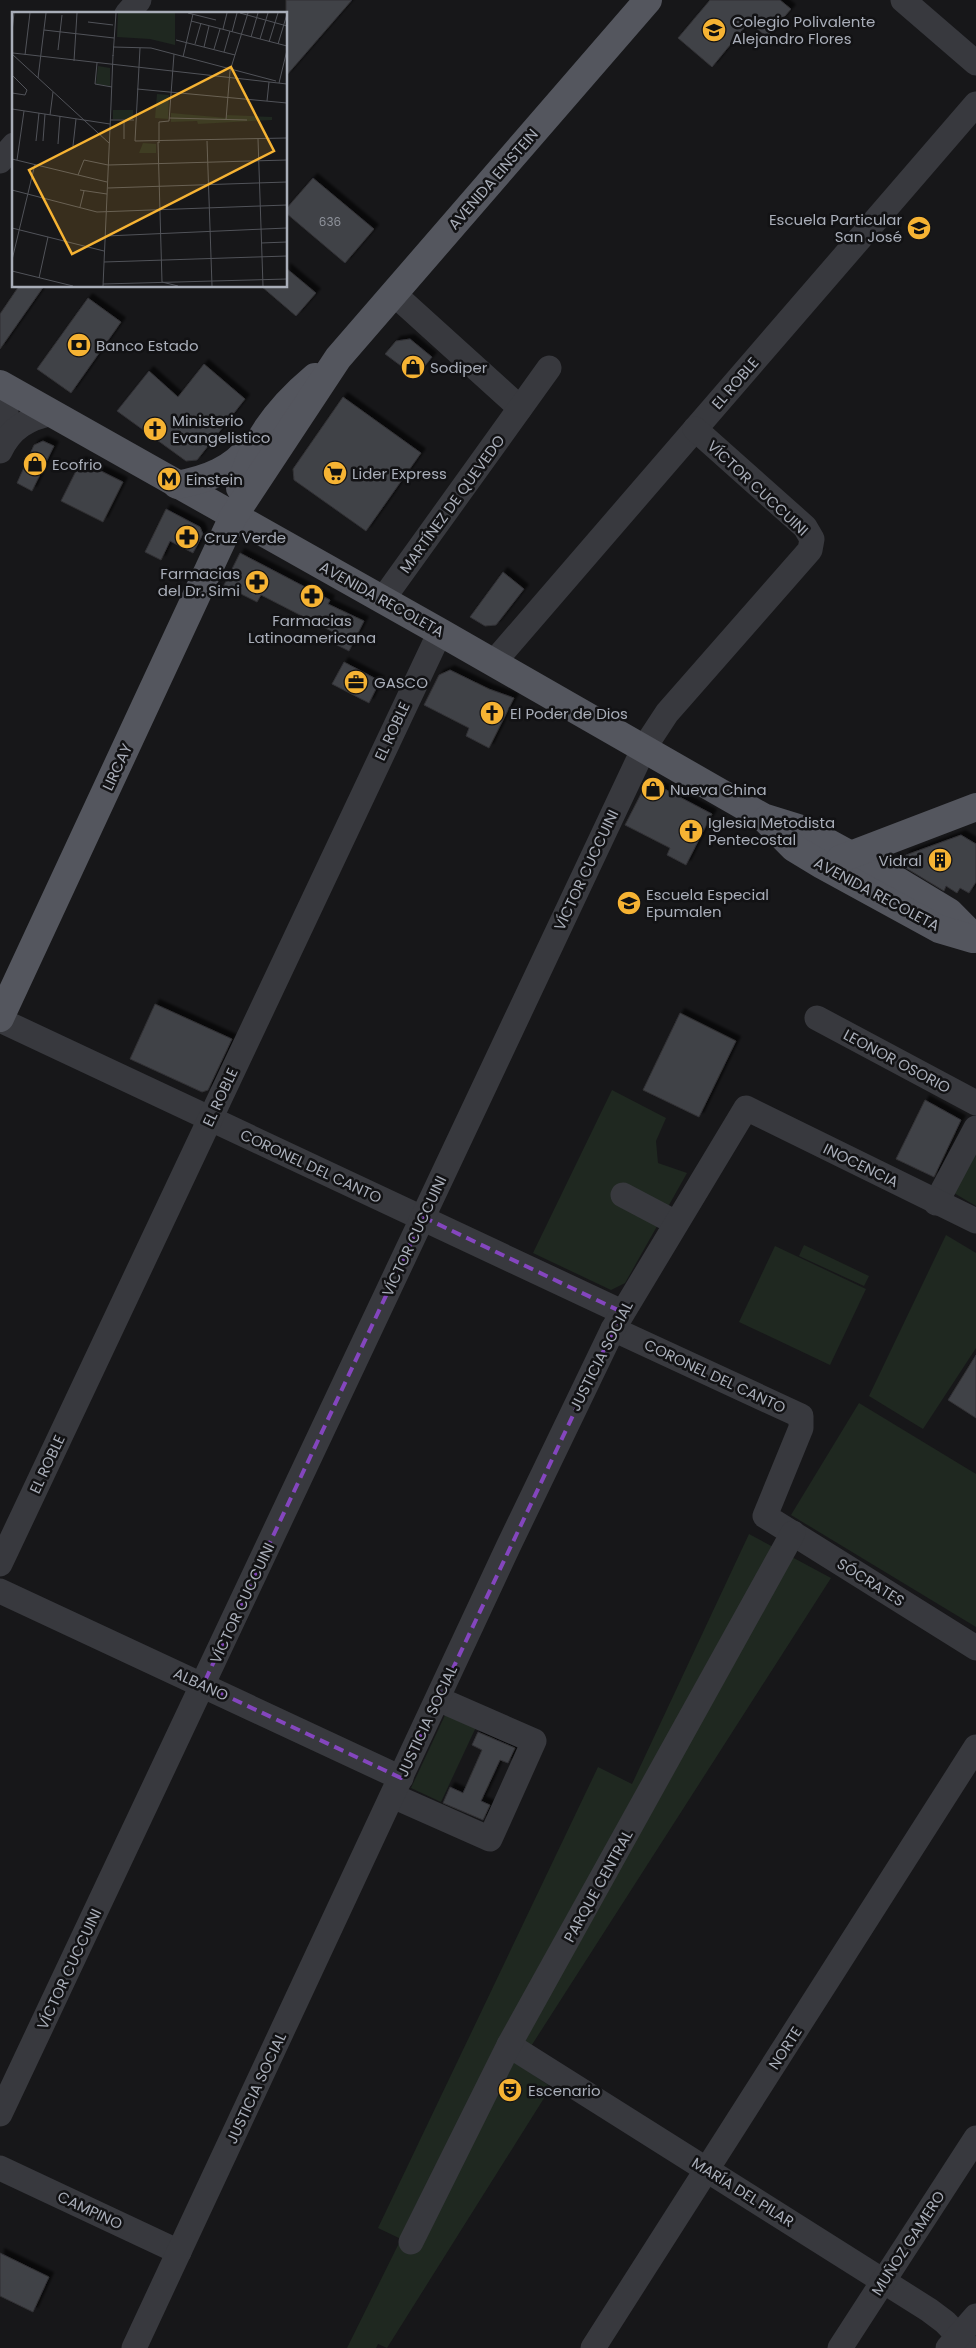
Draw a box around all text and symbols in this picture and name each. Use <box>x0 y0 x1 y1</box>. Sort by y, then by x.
place label: Colegio Polivalente Alejandro Flores <box>732 11 875 49</box>
inset map <box>12 12 288 288</box>
school or university icon: Colegio Polivalente Alejandro Flores <box>701 17 727 43</box>
street label: AVENIDA EINSTEIN <box>443 124 543 234</box>
place label: Escuela Particular San José <box>769 209 902 247</box>
house number: 636 <box>319 213 341 230</box>
school or university icon: Escuela Particular San José <box>906 215 932 241</box>
bank icon: Banco Estado <box>66 332 92 358</box>
place label: Banco Estado <box>96 335 199 356</box>
street label: EL ROBLE <box>707 353 763 413</box>
shop icon: Sodiper <box>400 354 426 380</box>
place label: Sodiper <box>430 357 488 378</box>
place label: Ministerio Evangelistico <box>172 410 270 448</box>
church icon: Ministerio Evangelistico <box>142 416 168 442</box>
street label: MARTÍNEZ DE QUEVEDO <box>395 430 510 578</box>
street label: VÍCTOR CUCCUINI <box>703 436 813 540</box>
shop icon: Ecofrio <box>22 451 48 477</box>
place label: Ecofrio <box>52 454 102 475</box>
supermarket icon: Lider Express <box>322 460 348 486</box>
place label: Lider Express <box>352 463 447 484</box>
metro station icon: Einstein <box>156 466 182 492</box>
place label: Einstein <box>186 469 243 490</box>
pharmacy icon: Cruz Verde <box>174 524 200 550</box>
place label: Cruz Verde <box>204 527 286 548</box>
street label: AVENIDA RECOLETA <box>316 556 448 642</box>
place label: Farmacias del Dr. Simi <box>158 563 240 601</box>
pharmacy icon: Farmacias del Dr. Simi <box>244 569 270 595</box>
pharmacy icon: Farmacias Latinoamericana <box>299 583 325 609</box>
place label: Farmacias Latinoamericana <box>248 610 376 648</box>
office icon: GASCO <box>343 669 369 695</box>
place label: GASCO <box>374 672 428 693</box>
street label: EL ROBLE <box>369 698 415 764</box>
church icon: El Poder de Dios <box>479 700 505 726</box>
place label: El Poder de Dios <box>510 703 628 724</box>
street label: LIRCAY <box>97 740 137 794</box>
shop icon: Nueva China <box>640 776 666 802</box>
place label: Nueva China <box>670 779 767 800</box>
street label: VÍCTOR CUCCUINI <box>549 806 623 934</box>
place label: Iglesia Metodista Pentecostal <box>708 812 835 850</box>
church icon: Iglesia Metodista Pentecostal <box>678 818 704 844</box>
building icon: Vidral <box>927 847 953 873</box>
place label: Vidral <box>879 850 922 871</box>
street label: AVENIDA RECOLETA <box>810 852 944 936</box>
place label: Escuela Especial Epumalen <box>646 884 769 922</box>
school or university icon: Escuela Especial Epumalen <box>616 890 642 916</box>
street label: LEONOR OSORIO <box>840 1024 954 1098</box>
street label: EL ROBLE <box>197 1064 243 1130</box>
street label: CORONEL DEL CANTO <box>237 1124 385 1208</box>
street label: INOCENCIA <box>820 1138 902 1192</box>
street label: VÍCTOR CUCCUINI <box>377 1172 451 1300</box>
street label: JUSTICIA SOCIAL <box>564 1297 638 1414</box>
street label: CORONEL DEL CANTO <box>641 1334 789 1418</box>
street label: EL ROBLE <box>24 1431 70 1497</box>
street label: VÍCTOR CUCCUINI <box>205 1539 279 1667</box>
street label: SÓCRATES <box>833 1553 909 1611</box>
street label: JUSTICIA SOCIAL <box>392 1661 462 1780</box>
street label: ALBANO <box>170 1662 232 1706</box>
street label: PARQUE CENTRAL <box>558 1826 638 1946</box>
street label: VÍCTOR CUCCUINI <box>32 1905 106 2033</box>
street label: NORTE <box>763 2022 807 2074</box>
street label: JUSTICIA SOCIAL <box>221 2028 291 2147</box>
theatre icon: Escenario <box>497 2077 523 2103</box>
place label: Escenario <box>528 2080 601 2101</box>
street label: MARÍA DEL PILAR <box>688 2152 798 2232</box>
street label: CAMPINO <box>54 2186 126 2234</box>
street label: MUÑOZ GAMERO <box>866 2186 950 2299</box>

